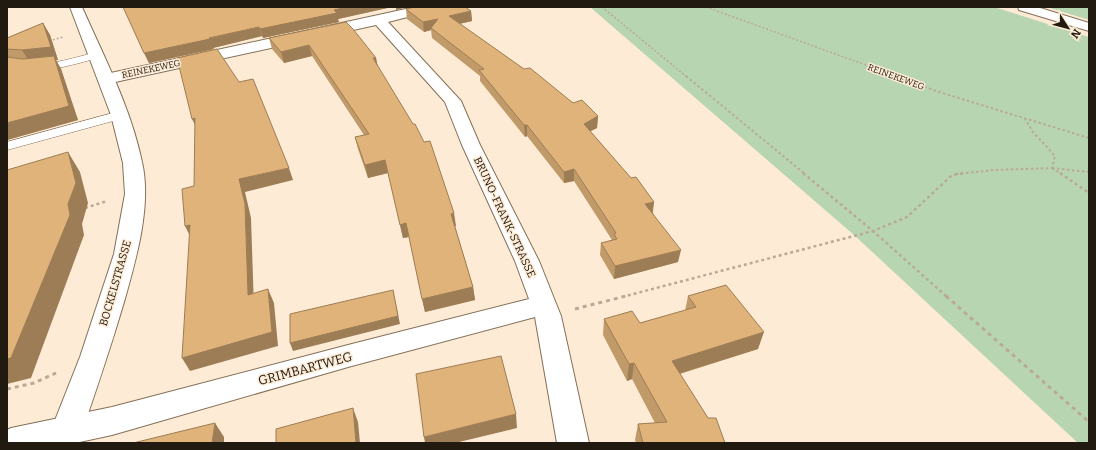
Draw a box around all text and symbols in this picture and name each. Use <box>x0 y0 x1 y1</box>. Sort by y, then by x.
north arrow <box>1048 8 1088 48</box>
text: N <box>1068 26 1083 41</box>
street label: REINEKEWEG <box>121 58 182 80</box>
street label: REINEKEWEG <box>866 62 926 92</box>
street label: BRUNO-FRANK-STRASSE <box>471 155 538 280</box>
street label: BOCKELSTRASSE <box>97 238 134 328</box>
street label: GRIMBARTWEG <box>256 349 354 388</box>

